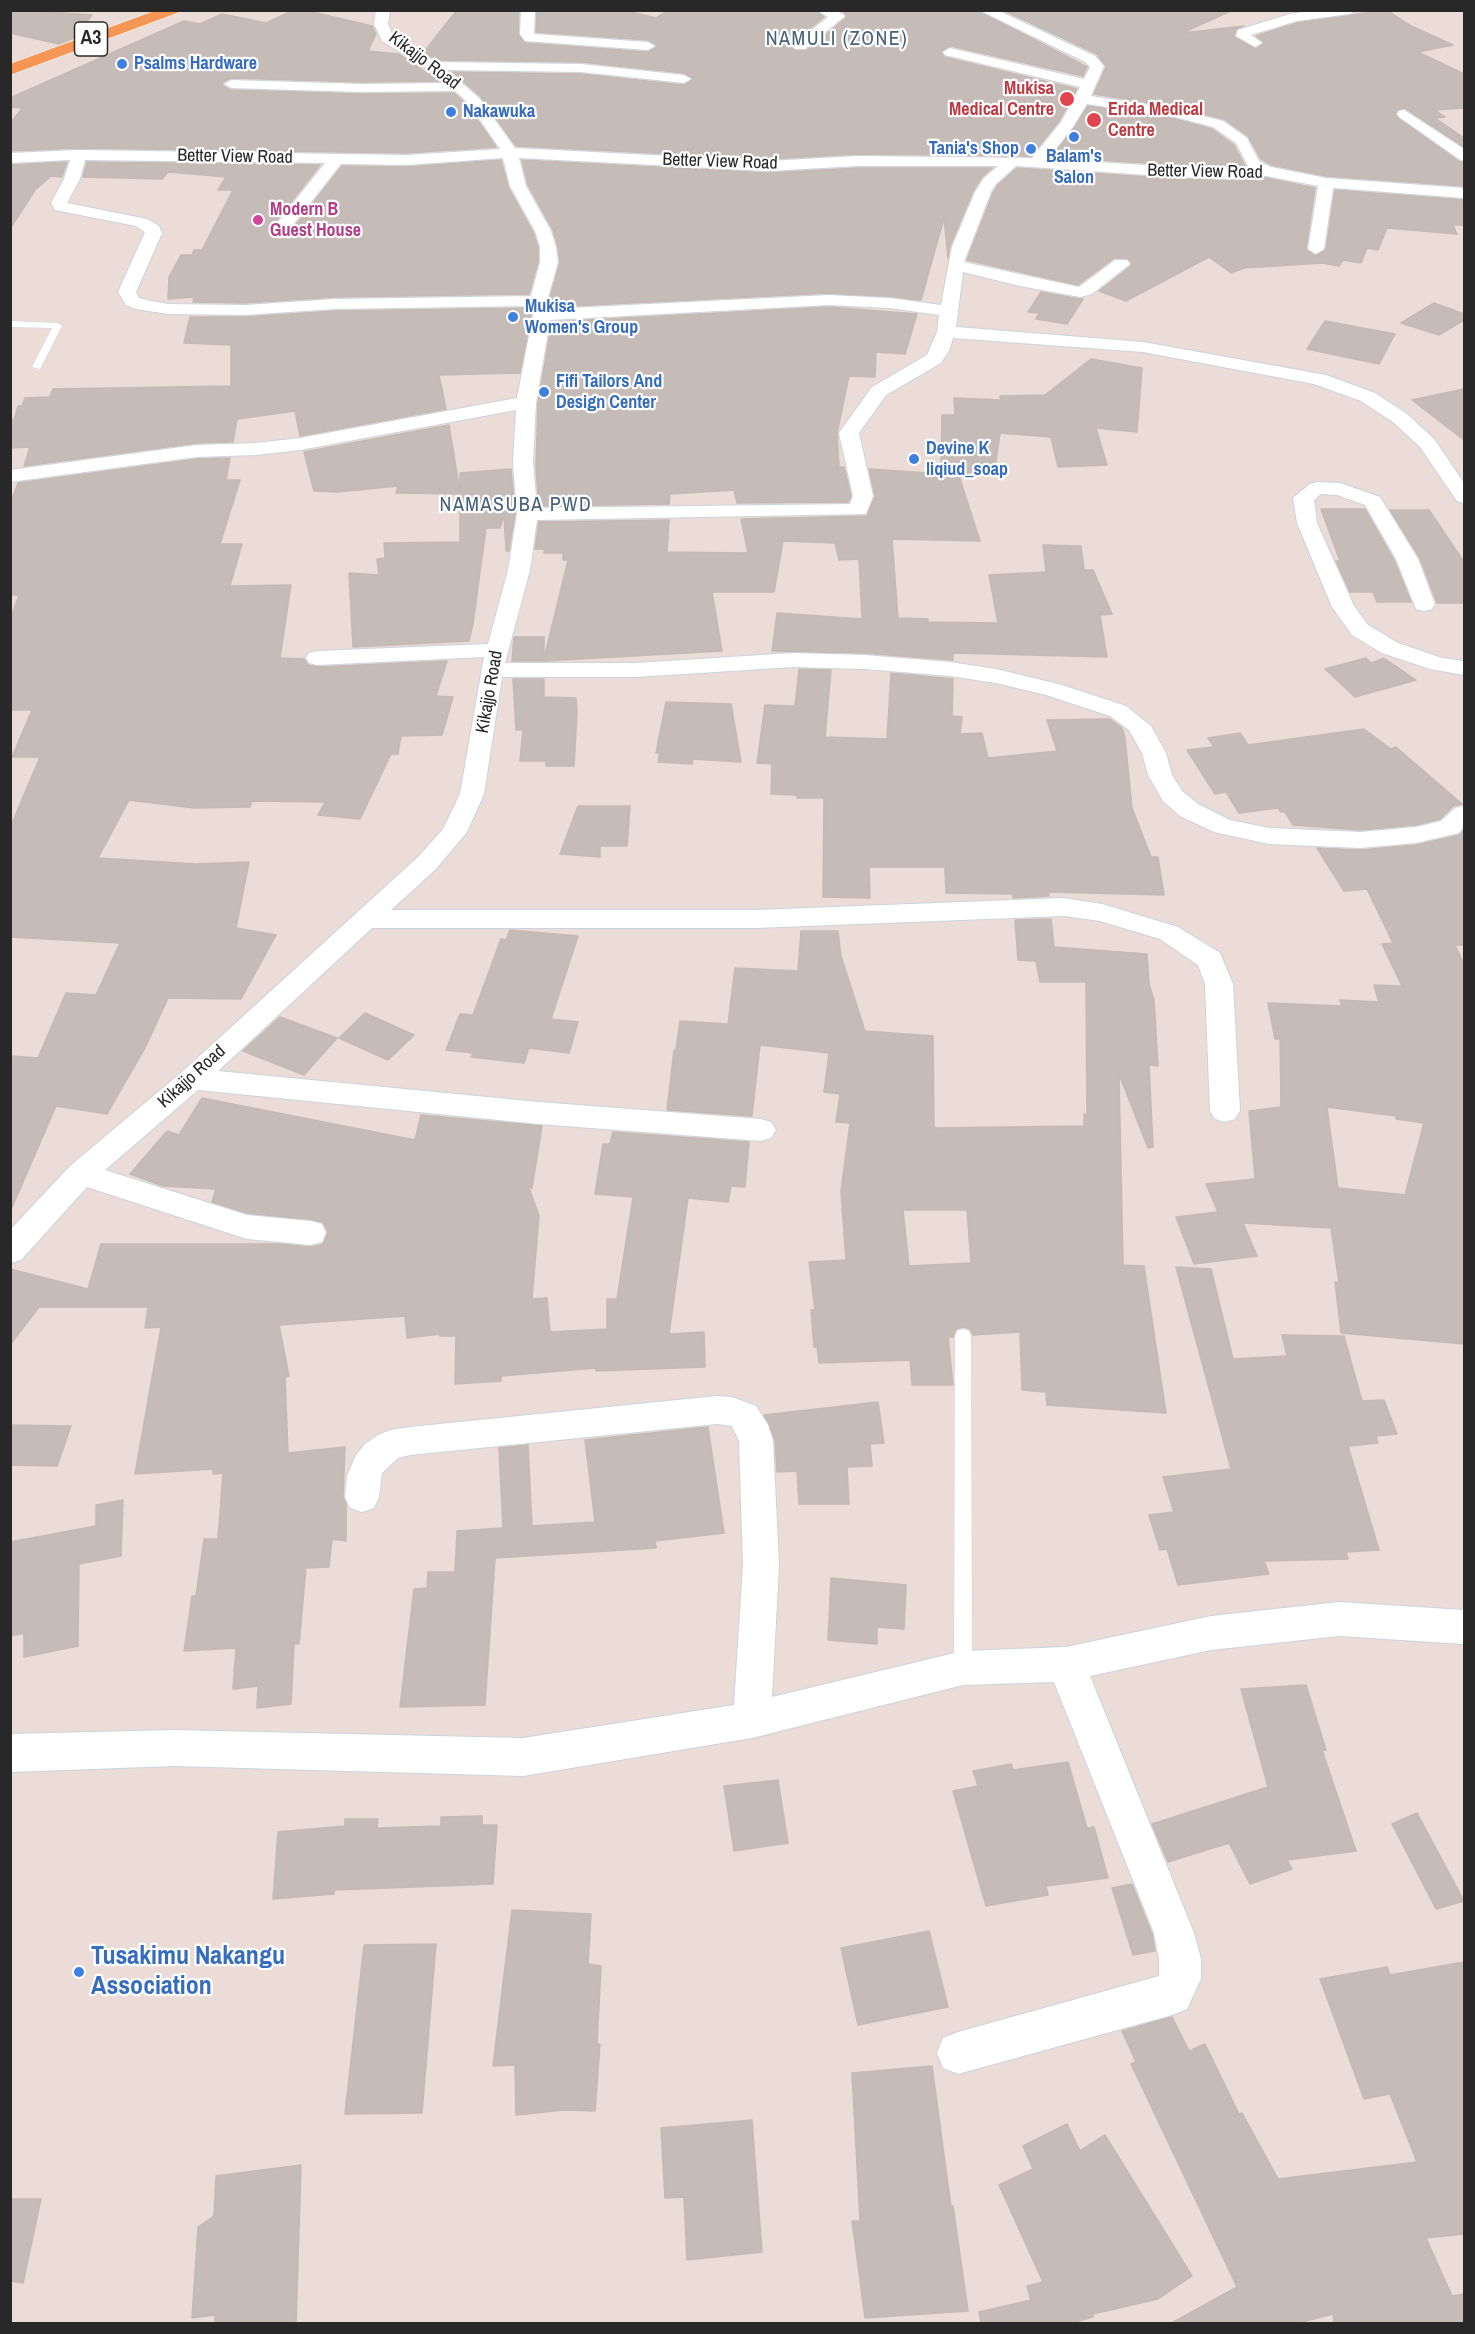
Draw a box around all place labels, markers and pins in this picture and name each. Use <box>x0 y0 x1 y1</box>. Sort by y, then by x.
place label: Psalms Hardware <box>134 53 257 75</box>
marker: Psalms Hardware <box>115 57 129 71</box>
place label: Mukisa Medical Centre <box>949 78 1054 121</box>
marker: Mukisa Medical Centre <box>1058 90 1076 108</box>
place label: Erida Medical Centre <box>1108 99 1203 142</box>
place label: Nakawuka <box>463 101 535 123</box>
marker: Nakawuka <box>444 105 458 119</box>
marker: Erida Medical Centre <box>1085 111 1103 129</box>
marker: Balam's Salon <box>1067 130 1081 144</box>
place label: Tania's Shop <box>929 138 1019 160</box>
marker: Tania's Shop <box>1024 142 1038 156</box>
place label: Balam's Salon <box>1046 146 1102 188</box>
place label: Modern B Guest House <box>270 199 361 242</box>
marker: Modern B Guest House <box>251 213 265 227</box>
place label: Mukisa Women's Group <box>525 296 638 338</box>
marker: Mukisa Women's Group <box>506 310 520 324</box>
place label: Fifi Tailors And Design Center <box>556 371 662 413</box>
marker: Fifi Tailors And Design Center <box>537 385 551 399</box>
place label: Devine K liqiud_soap <box>926 438 1008 480</box>
marker: Devine K liqiud_soap <box>907 452 921 466</box>
place label: Tusakimu Nakangu Association <box>91 1941 285 2002</box>
marker: Tusakimu Nakangu Association <box>72 1965 86 1979</box>

